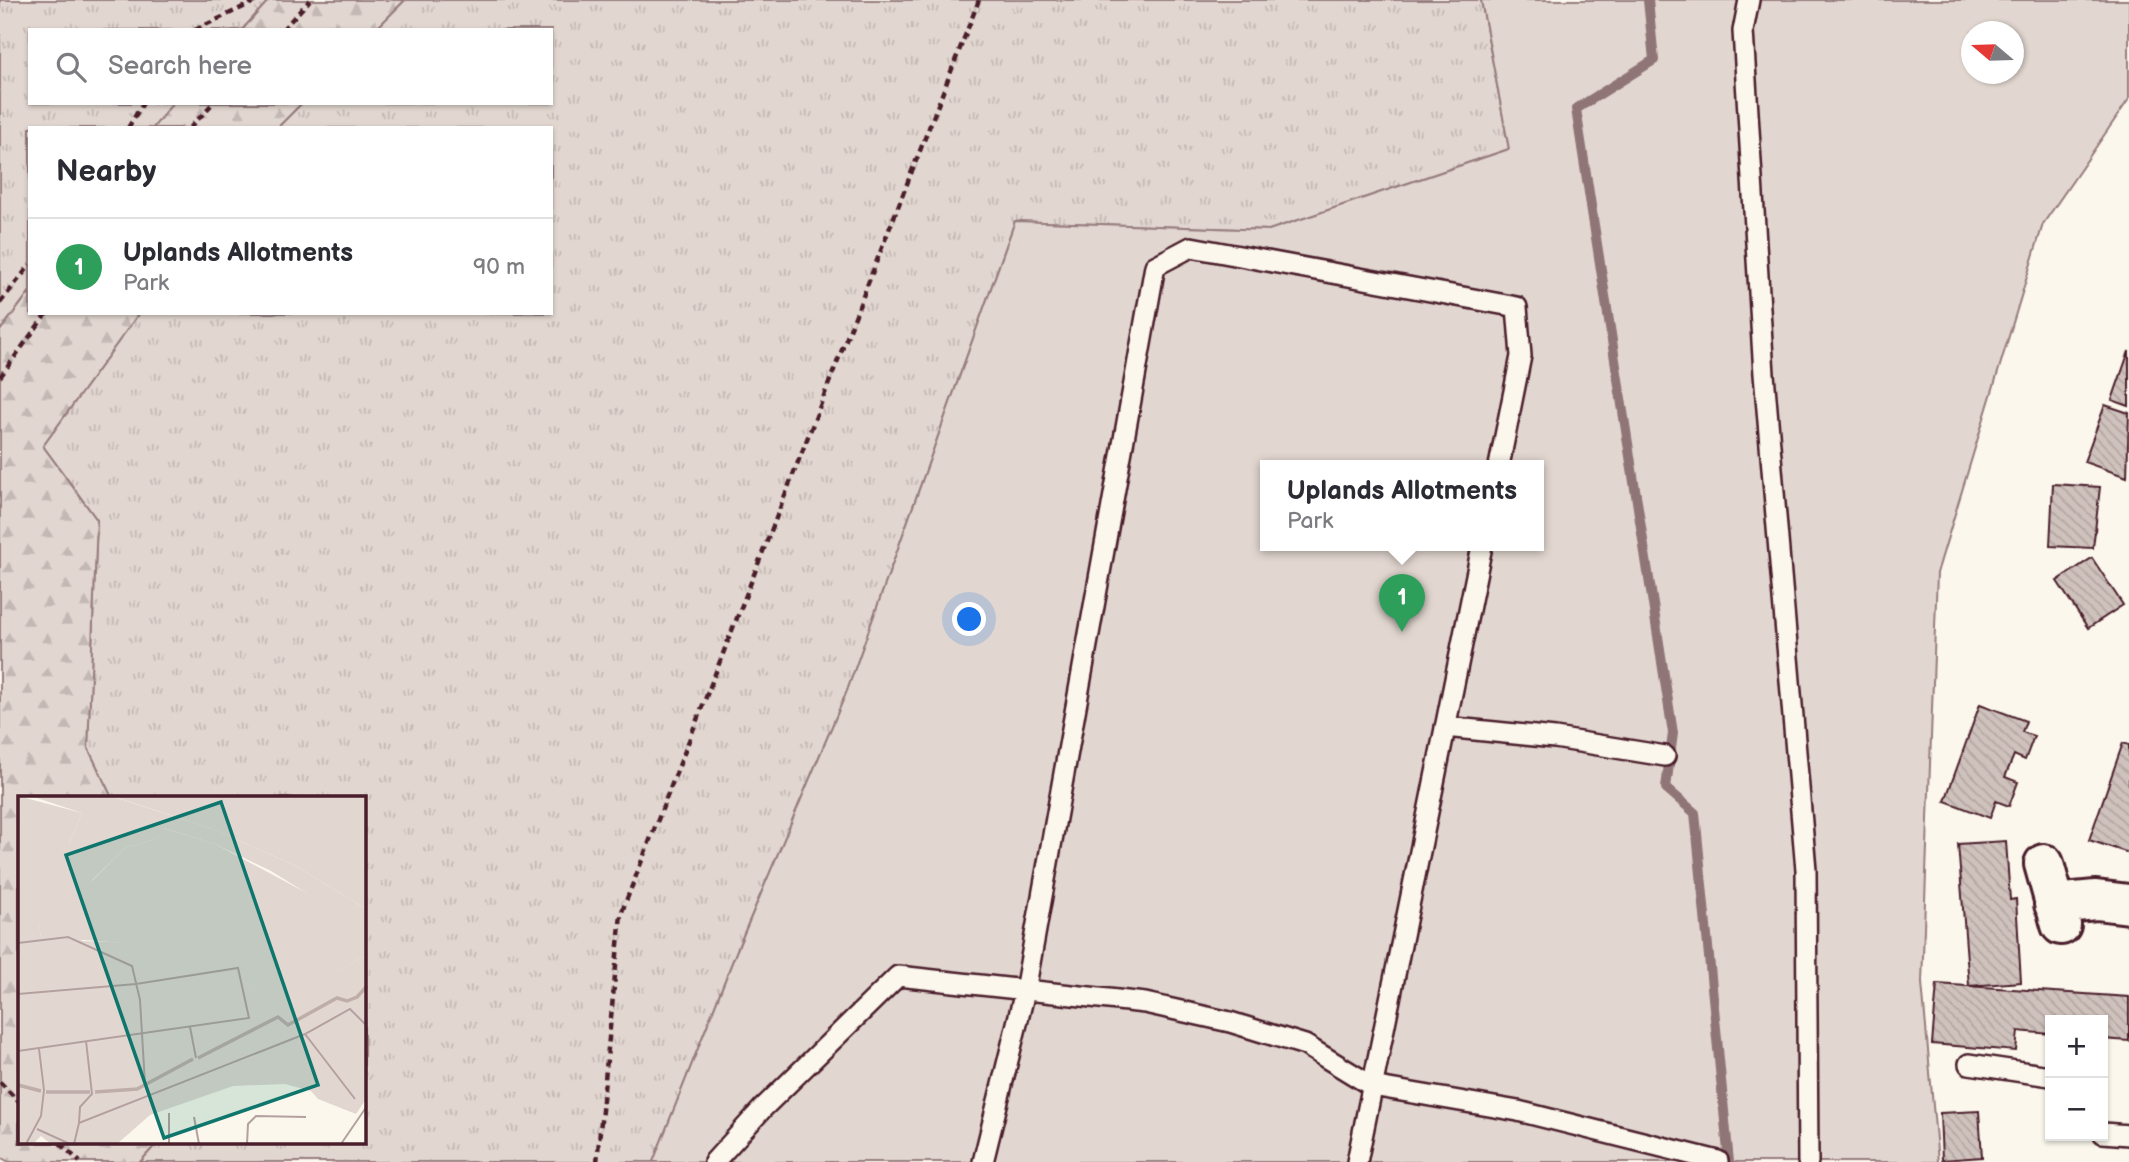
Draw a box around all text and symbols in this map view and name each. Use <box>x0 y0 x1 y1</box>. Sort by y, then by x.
north arrow <box>1961 21 2024 84</box>
search box <box>28 28 553 105</box>
icon: search <box>52 48 90 86</box>
text: Search here <box>108 51 252 82</box>
text: Nearby <box>56 154 156 190</box>
text: Uplands Allotments <box>123 238 353 269</box>
text: 1 <box>74 253 84 281</box>
text: 90 m <box>473 253 525 281</box>
text: Park <box>123 269 169 297</box>
popup <box>1260 460 1544 551</box>
text: Uplands Allotments <box>1287 476 1517 507</box>
text: Park <box>1287 507 1333 535</box>
pin: 1 <box>1379 574 1425 632</box>
your location <box>952 602 986 636</box>
inset map <box>18 796 366 1144</box>
map controls <box>2045 1015 2108 1141</box>
button: + <box>2045 1015 2108 1078</box>
button: − <box>2045 1078 2108 1141</box>

